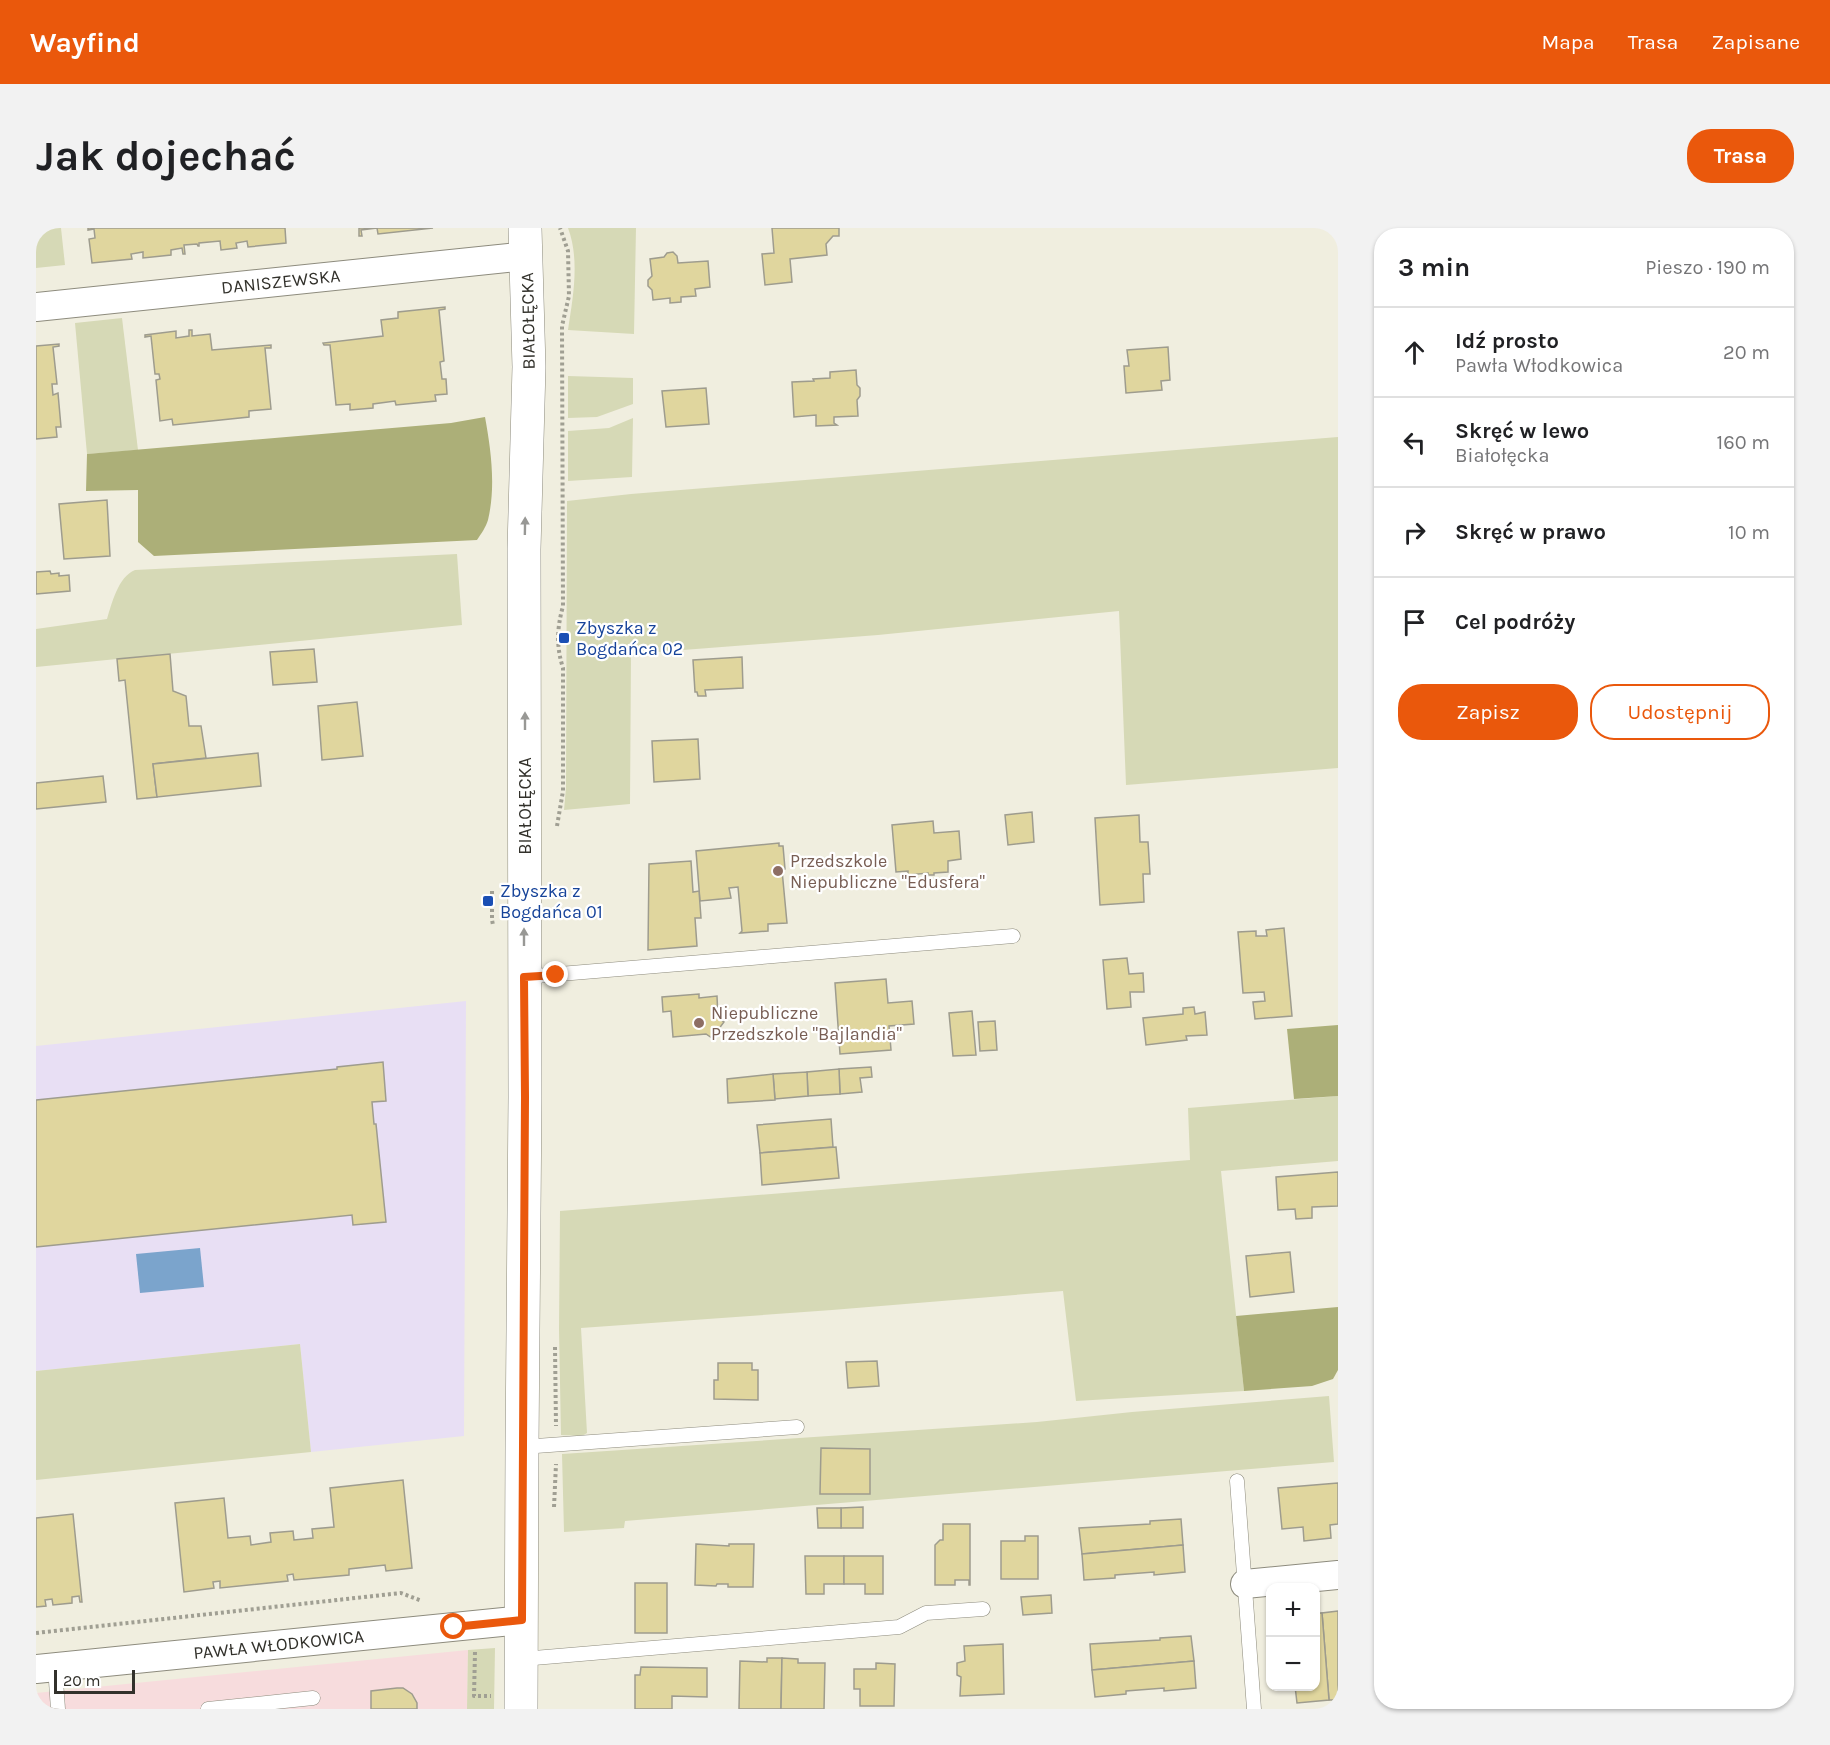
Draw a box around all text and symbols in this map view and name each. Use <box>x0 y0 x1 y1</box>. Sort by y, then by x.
text: Wayfind <box>30 26 140 59</box>
text: Mapa <box>1542 30 1595 54</box>
text: Trasa <box>1628 30 1678 54</box>
text: Zapisane <box>1711 30 1800 54</box>
button: Trasa <box>1687 129 1794 183</box>
text: Jak dojechać <box>36 131 296 181</box>
text: 3 min <box>1398 252 1470 283</box>
text: Pieszo · 190 m <box>1645 256 1770 279</box>
street label: DANISZEWSKA <box>220 264 341 299</box>
street label: BIAŁOŁĘCKA <box>516 272 540 370</box>
text: Idź prosto <box>1455 328 1559 354</box>
icon: ahead <box>1398 336 1431 369</box>
text: 20 m <box>1723 341 1770 364</box>
text: Pawła Włodkowica <box>1455 354 1623 377</box>
text: Skręć w lewo <box>1455 418 1589 444</box>
icon: left <box>1398 426 1431 459</box>
text: 160 m <box>1717 431 1770 454</box>
text: Białołęcka <box>1455 444 1549 467</box>
one-way arrow <box>520 516 530 535</box>
icon: right <box>1398 516 1431 549</box>
text: Skręć w prawo <box>1455 519 1606 545</box>
text: 10 m <box>1728 521 1770 544</box>
icon: arrive <box>1398 606 1431 639</box>
text: Cel podróży <box>1455 609 1575 635</box>
place label: Zbyszka z Bogdańca 02 <box>576 617 683 660</box>
marker: Zbyszka z Bogdańca 02 <box>557 631 571 645</box>
button: Zapisz <box>1398 684 1578 740</box>
button: Udostępnij <box>1590 684 1770 740</box>
one-way arrow <box>520 711 530 730</box>
street label: BIAŁOŁĘCKA <box>514 757 536 855</box>
place label: Przedszkole Niepubliczne "Edusfera" <box>790 850 985 893</box>
marker: Przedszkole Niepubliczne "Edusfera" <box>771 864 785 878</box>
place label: Zbyszka z Bogdańca 01 <box>500 880 603 923</box>
marker: Zbyszka z Bogdańca 01 <box>481 894 495 908</box>
one-way arrow <box>519 927 529 946</box>
route end <box>542 961 568 987</box>
place label: Niepubliczne Przedszkole "Bajlandia" <box>711 1002 902 1045</box>
marker: Niepubliczne Przedszkole "Bajlandia" <box>692 1016 706 1030</box>
map controls <box>1266 1583 1320 1691</box>
button: + <box>1266 1583 1320 1637</box>
route start <box>440 1613 466 1639</box>
street label: PAWŁA WŁODKOWICA <box>192 1625 365 1664</box>
button: − <box>1266 1637 1320 1691</box>
scale bar <box>54 1667 135 1694</box>
text: 20 m <box>63 1671 101 1690</box>

